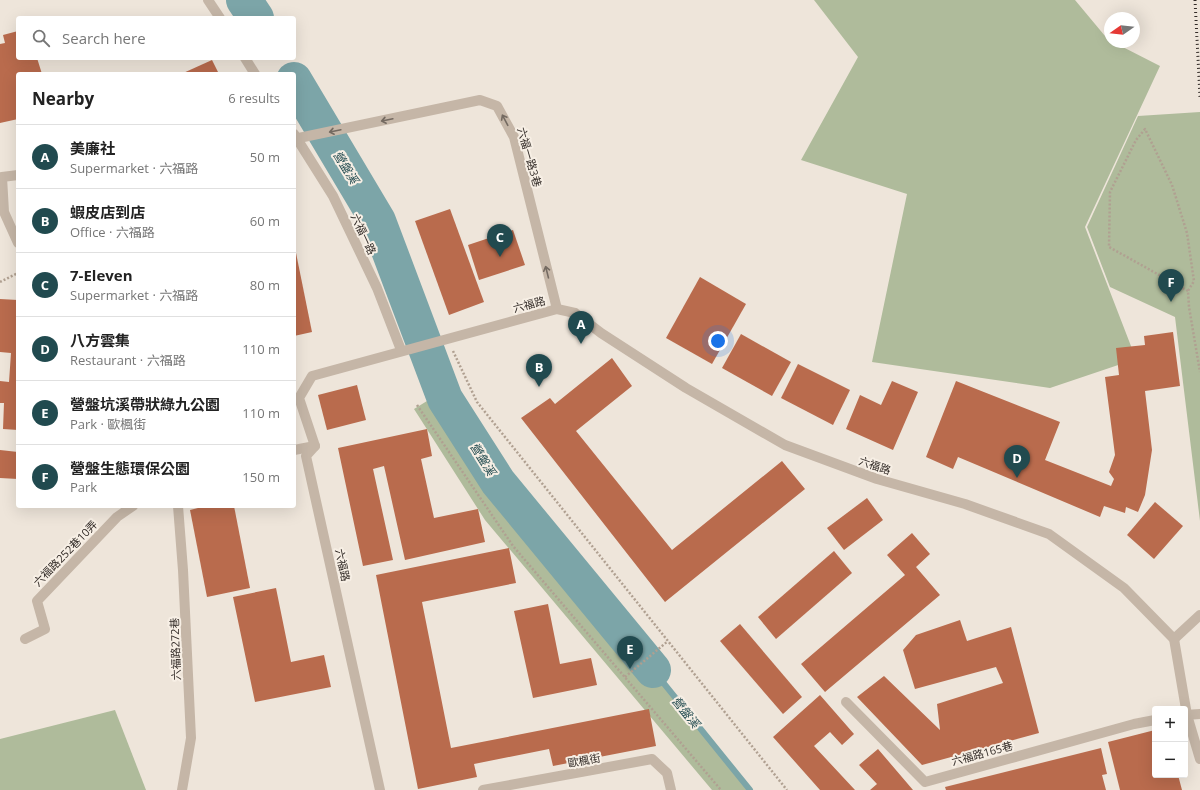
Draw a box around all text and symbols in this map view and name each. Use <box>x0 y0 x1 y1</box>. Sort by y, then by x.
north arrow <box>1104 12 1140 48</box>
search box <box>16 16 296 60</box>
icon: search <box>30 27 52 49</box>
text: Search here <box>62 28 146 48</box>
text: Nearby <box>32 87 94 110</box>
text: 6 results <box>228 89 280 107</box>
one-way arrow <box>500 114 508 126</box>
one-way arrow <box>380 116 393 124</box>
street label: 六福一路3巷 <box>514 125 546 189</box>
one-way arrow <box>329 127 342 135</box>
text: 美廉社 <box>70 138 115 158</box>
water label: 營盤溪 <box>329 147 364 189</box>
text: A <box>41 148 49 166</box>
text: 50 m <box>250 148 280 166</box>
text: Supermarket · 六福路 <box>70 159 198 177</box>
text: 蝦皮店到店 <box>70 202 145 222</box>
street label: 六福一路 <box>348 211 380 257</box>
text: B <box>41 212 49 230</box>
text: 60 m <box>250 212 280 230</box>
text: Office · 六福路 <box>70 223 155 241</box>
pin: C <box>487 224 513 257</box>
text: 7-Eleven <box>70 265 133 285</box>
one-way arrow <box>543 265 550 278</box>
pin: F <box>1158 269 1184 302</box>
text: C <box>41 276 49 294</box>
text: 80 m <box>250 276 280 294</box>
text: Supermarket · 六福路 <box>70 286 198 304</box>
street label: 六福路 <box>511 292 547 316</box>
pin: A <box>568 311 594 344</box>
text: 八方雲集 <box>70 330 130 350</box>
your location <box>708 331 728 351</box>
text: D <box>40 340 50 358</box>
text: 110 m <box>242 340 280 358</box>
text: Restaurant · 六福路 <box>70 351 186 369</box>
pin: B <box>526 354 552 387</box>
text: 營盤坑溪帶狀綠九公園 <box>70 394 220 414</box>
text: E <box>41 404 49 422</box>
text: 110 m <box>242 404 280 422</box>
text: Park · 歐楓街 <box>70 415 146 433</box>
water label: 營盤溪 <box>466 439 501 480</box>
pin: D <box>1004 445 1030 478</box>
street label: 六福路 <box>857 453 893 477</box>
text: 營盤生態環保公園 <box>70 458 190 478</box>
text: F <box>41 468 49 486</box>
text: 150 m <box>242 468 280 486</box>
text: Park <box>70 478 97 496</box>
street label: 六福路252巷10弄 <box>30 517 100 589</box>
street label: 六福路 <box>332 547 354 583</box>
street label: 六福路272巷 <box>166 617 184 681</box>
pin: E <box>617 636 643 669</box>
water label: 營盤溪 <box>668 693 705 733</box>
map controls <box>1152 706 1188 778</box>
button: + <box>1152 706 1188 742</box>
street label: 六福路165巷 <box>950 738 1014 768</box>
button: − <box>1152 742 1188 778</box>
street label: 歐楓街 <box>566 750 602 770</box>

